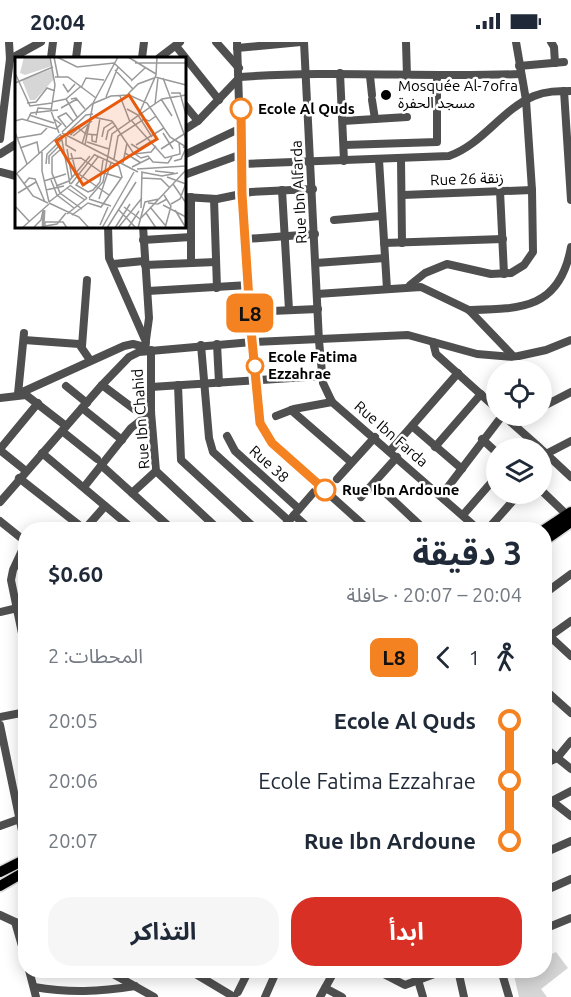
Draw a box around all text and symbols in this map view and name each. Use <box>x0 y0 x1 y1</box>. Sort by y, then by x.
text: 20:04 <box>30 9 85 34</box>
inset map <box>15 57 186 228</box>
place label: Mosquée Al-7ofra مسجد الحفرة <box>398 77 518 112</box>
marker: Mosquée Al-7ofra مسجد الحفرة <box>379 88 393 102</box>
marker: Ecole Al Quds <box>230 98 252 120</box>
place label: Ecole Al Quds <box>258 100 355 117</box>
street label: Rue Ibn Alfarda <box>287 140 310 244</box>
street label: Rue 26 زنقة <box>430 169 504 189</box>
line badge: L8 <box>223 294 277 332</box>
text: L8 <box>238 301 262 325</box>
place label: Ecole Fatima Ezzahrae <box>268 348 358 382</box>
marker: Ecole Fatima Ezzahrae <box>246 357 264 375</box>
map controls <box>486 360 552 504</box>
button: locate <box>486 360 552 426</box>
street label: Rue Ibn Chahid <box>129 368 152 470</box>
street label: Rue Ibn Farda <box>351 397 431 470</box>
button: layers <box>486 438 552 504</box>
street label: Rue 38 <box>246 442 292 486</box>
marker: Rue Ibn Ardoune <box>314 479 336 501</box>
place label: Rue Ibn Ardoune <box>342 481 459 498</box>
text: 3 دقيقة <box>413 534 522 571</box>
text: $0.60 <box>48 561 103 586</box>
text: 20:04 – 20:07 · حافلة <box>346 583 522 606</box>
icon: back <box>427 641 460 674</box>
icon: walk <box>489 641 522 674</box>
text: المحطات: 2 <box>48 644 143 667</box>
text: L8 <box>382 645 406 669</box>
text: 1 <box>469 646 480 669</box>
text: Ecole Al Quds <box>334 708 476 733</box>
text: 20:05 <box>48 709 98 732</box>
text: Ecole Fatima Ezzahrae <box>258 768 476 793</box>
text: 20:06 <box>48 769 98 792</box>
text: Rue Ibn Ardoune <box>304 828 476 853</box>
text: 20:07 <box>48 829 98 852</box>
button: التذاكر <box>48 897 279 966</box>
button: ابدأ <box>291 897 522 966</box>

